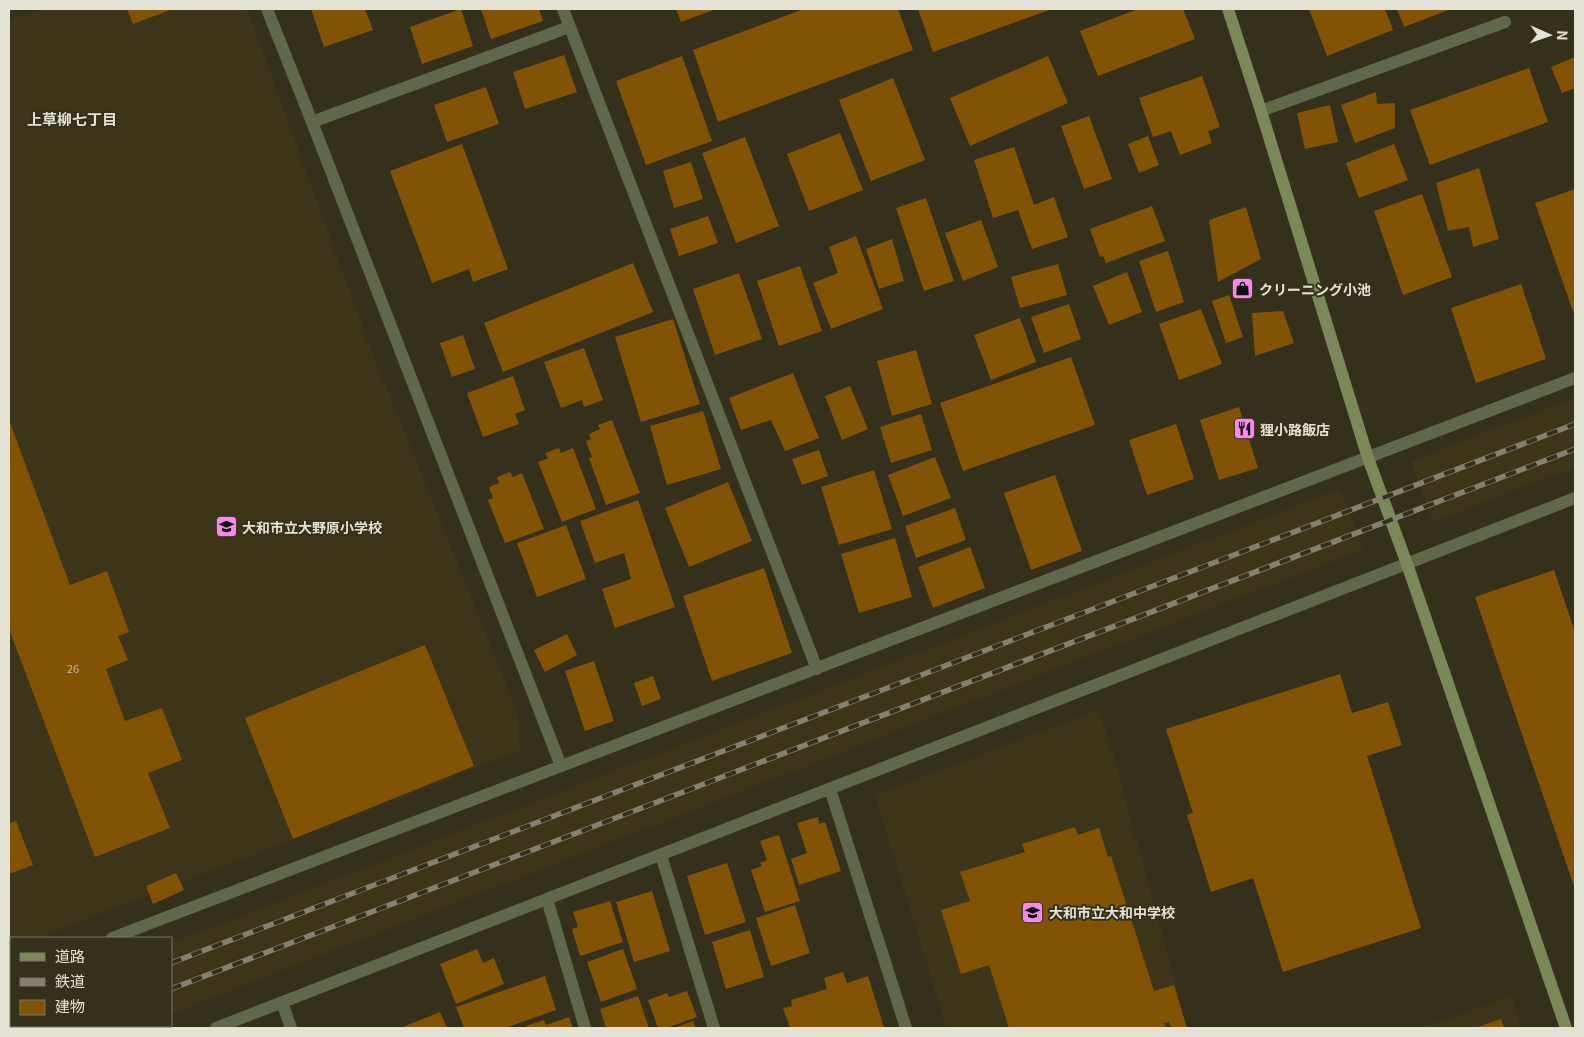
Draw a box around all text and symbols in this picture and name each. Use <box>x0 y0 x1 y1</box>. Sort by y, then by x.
north arrow <box>1524 10 1574 60</box>
text: N <box>1553 30 1573 41</box>
district label: 上草柳七丁目 <box>27 108 117 129</box>
shop icon: クリーニング小池 <box>1231 277 1255 301</box>
place label: クリーニング小池 <box>1259 279 1371 299</box>
restaurant icon: 狸小路飯店 <box>1232 417 1256 441</box>
place label: 狸小路飯店 <box>1260 419 1330 439</box>
school or university icon: 大和市立大野原小学校 <box>214 515 238 539</box>
place label: 大和市立大野原小学校 <box>242 517 382 537</box>
house number: 26 <box>67 660 79 676</box>
school or university icon: 大和市立大和中学校 <box>1021 900 1045 924</box>
place label: 大和市立大和中学校 <box>1049 902 1175 922</box>
legend <box>10 937 172 1027</box>
text: 道路 <box>55 945 85 966</box>
text: 鉄道 <box>55 970 85 991</box>
text: 建物 <box>55 995 85 1016</box>

